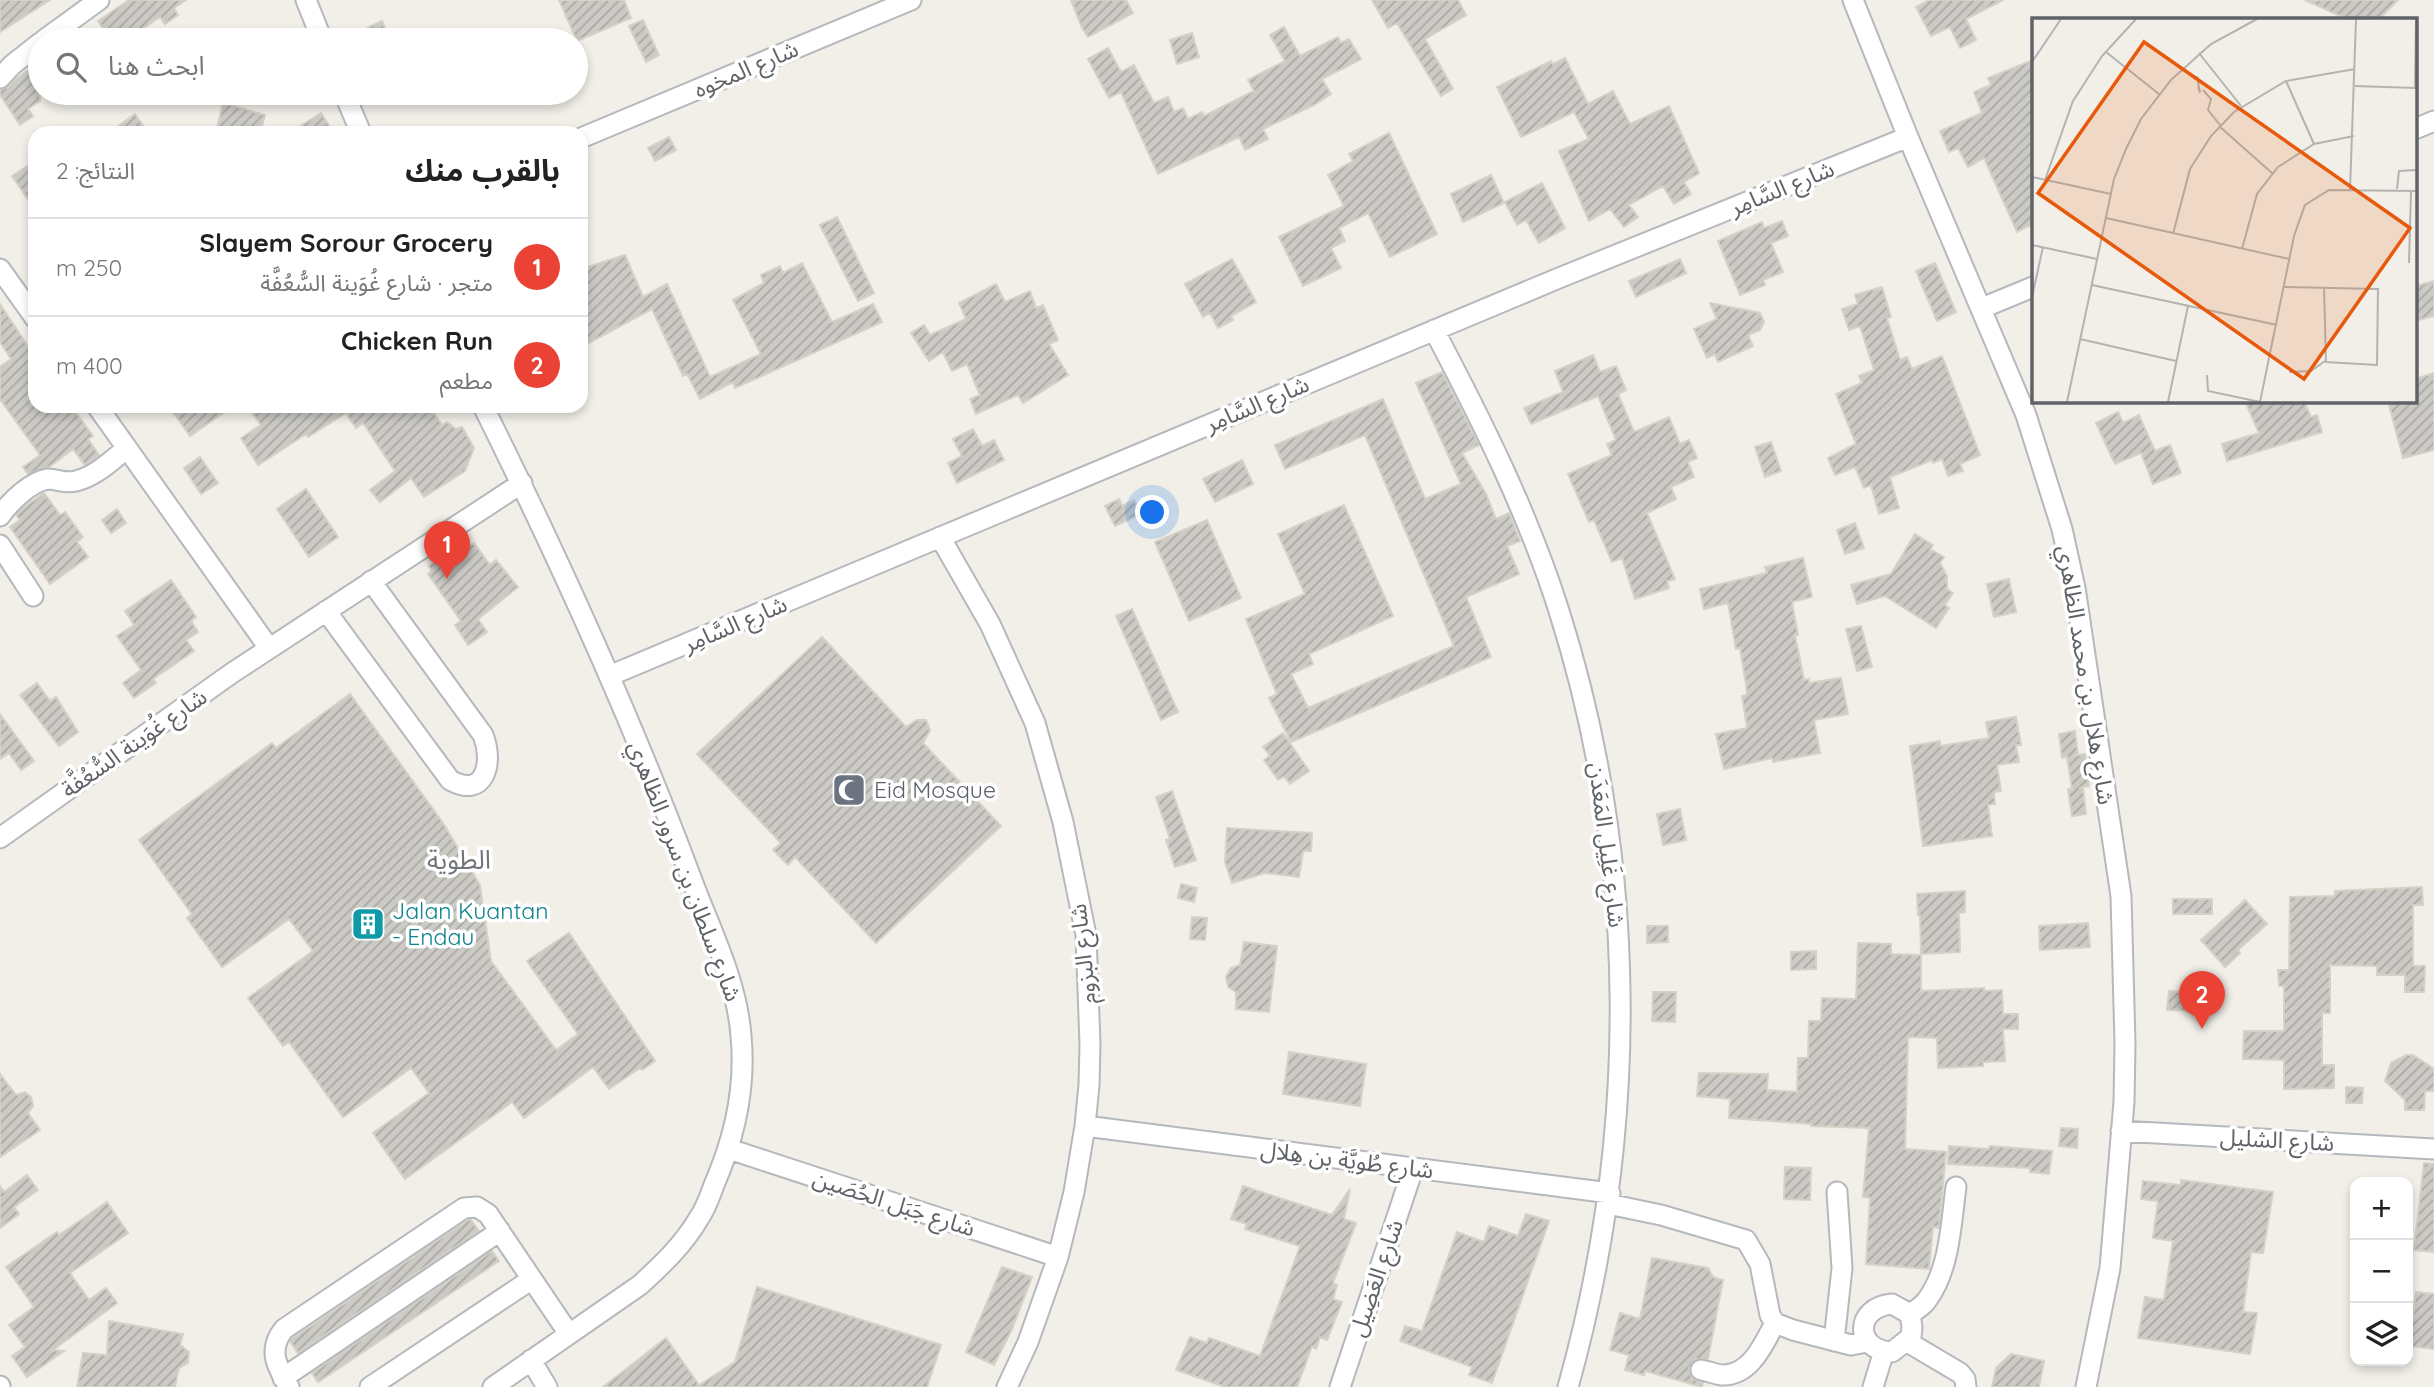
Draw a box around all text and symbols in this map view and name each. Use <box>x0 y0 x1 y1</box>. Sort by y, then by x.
inset map <box>2032 18 2416 402</box>
search box <box>28 28 588 105</box>
street label: شارع المخوه <box>689 34 804 106</box>
icon: search <box>52 48 90 86</box>
text: ابحث هنا <box>108 49 205 82</box>
text: بالقرب منك <box>405 151 560 189</box>
street label: شارع السَّامِر <box>1724 153 1839 225</box>
text: النتائج: 2 <box>56 156 135 185</box>
text: Slayem Sorour Grocery <box>199 226 493 259</box>
text: 250 m <box>56 253 122 282</box>
text: 1 <box>533 253 541 282</box>
text: متجر · شارع غُوَينة السُّعُفَّة <box>260 268 493 297</box>
text: Chicken Run <box>341 324 493 357</box>
text: 400 m <box>56 351 123 380</box>
text: 2 <box>530 351 544 380</box>
text: مطعم <box>440 366 493 395</box>
street label: شارع السَّامِر <box>1200 369 1314 442</box>
your location <box>1135 495 1169 529</box>
pin: 1 <box>424 521 470 579</box>
street label: شارع هلال بن محمد الظاهري <box>2048 543 2121 807</box>
street label: شارع السَّامِر <box>678 589 792 662</box>
street label: شارع غُوَينة السُّعُفَّة <box>54 680 214 806</box>
street label: شارع سلطان بن سرور الظاهري <box>619 736 749 1006</box>
street label: شارع غَلِيل المَعَدَن <box>1580 761 1632 929</box>
mosque icon: Eid Mosque <box>830 771 868 809</box>
place label: Eid Mosque <box>874 775 996 804</box>
district label: الطوية <box>427 843 491 876</box>
place label: Jalan Kuantan - Endau <box>392 896 549 951</box>
street label: شارع البزوم <box>1063 902 1106 1006</box>
building icon: Jalan Kuantan - Endau <box>349 905 387 943</box>
pin: 2 <box>2179 971 2225 1029</box>
street label: شارع الشليل <box>2219 1122 2335 1160</box>
street label: شارع طُويَّة بن هِلال <box>1259 1135 1435 1187</box>
street label: شارع جَبَل الحُصَين <box>808 1163 979 1245</box>
map controls <box>2350 1177 2413 1366</box>
button: + <box>2350 1177 2413 1240</box>
street label: شارع العَضِيل <box>1342 1216 1412 1341</box>
button: − <box>2350 1240 2413 1303</box>
button: layers <box>2350 1303 2413 1366</box>

